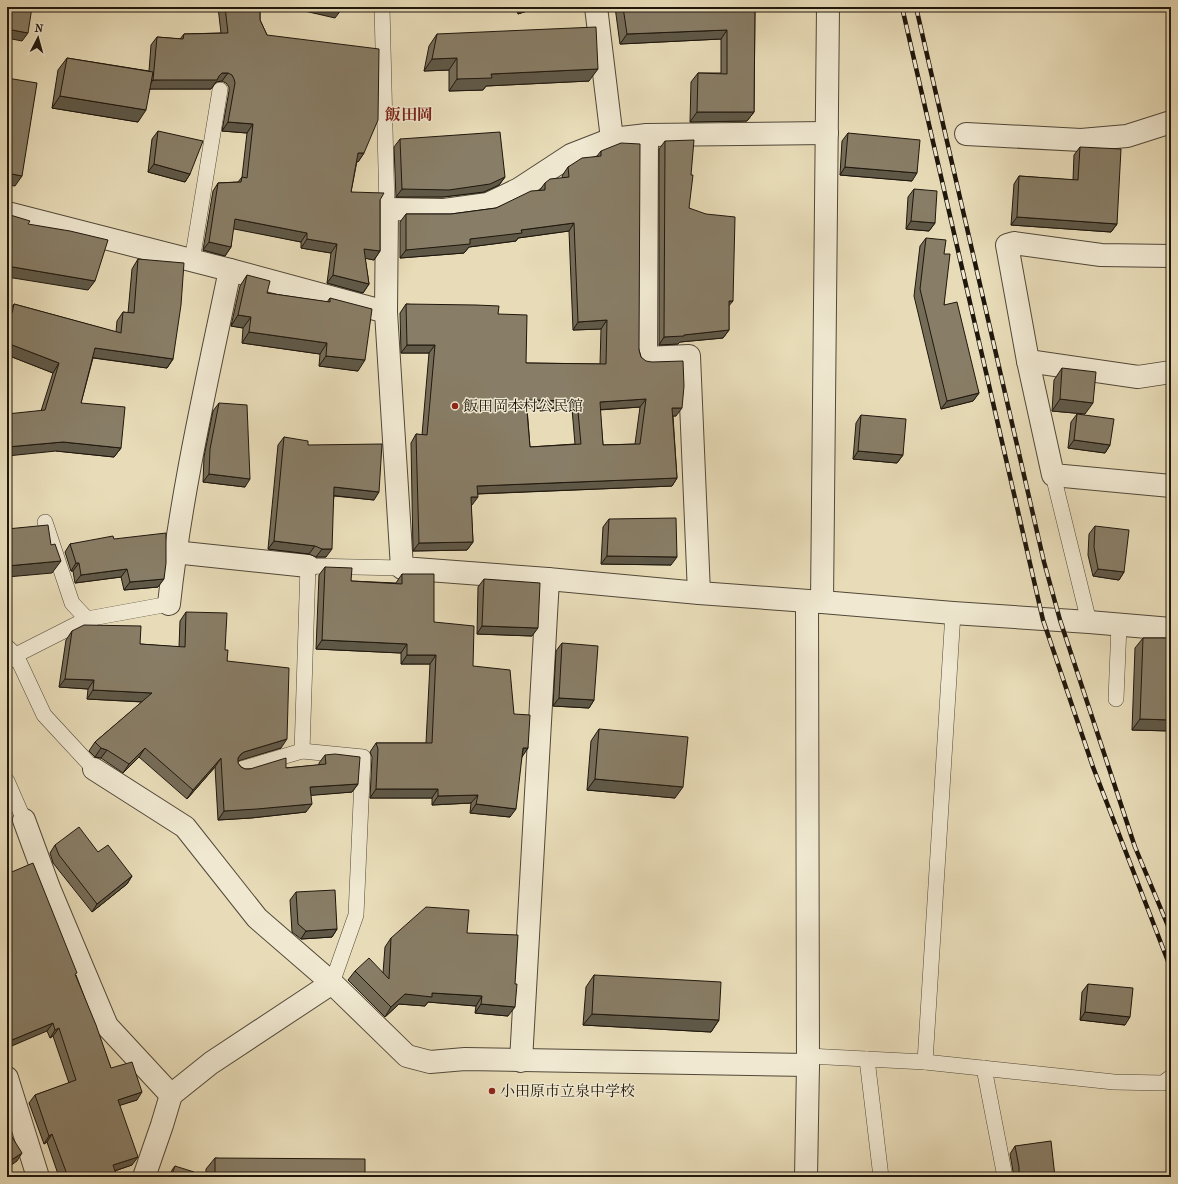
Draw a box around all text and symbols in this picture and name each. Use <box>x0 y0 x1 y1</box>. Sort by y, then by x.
north arrow <box>18 18 58 58</box>
text: N <box>34 22 44 36</box>
district label: 飯田岡 <box>385 105 433 124</box>
place label: 飯田岡本村公民館 <box>463 397 583 415</box>
marker: 飯田岡本村公民館 <box>450 401 460 411</box>
place label: 小田原市立泉中学校 <box>500 1082 635 1100</box>
marker: 小田原市立泉中学校 <box>487 1086 497 1096</box>

